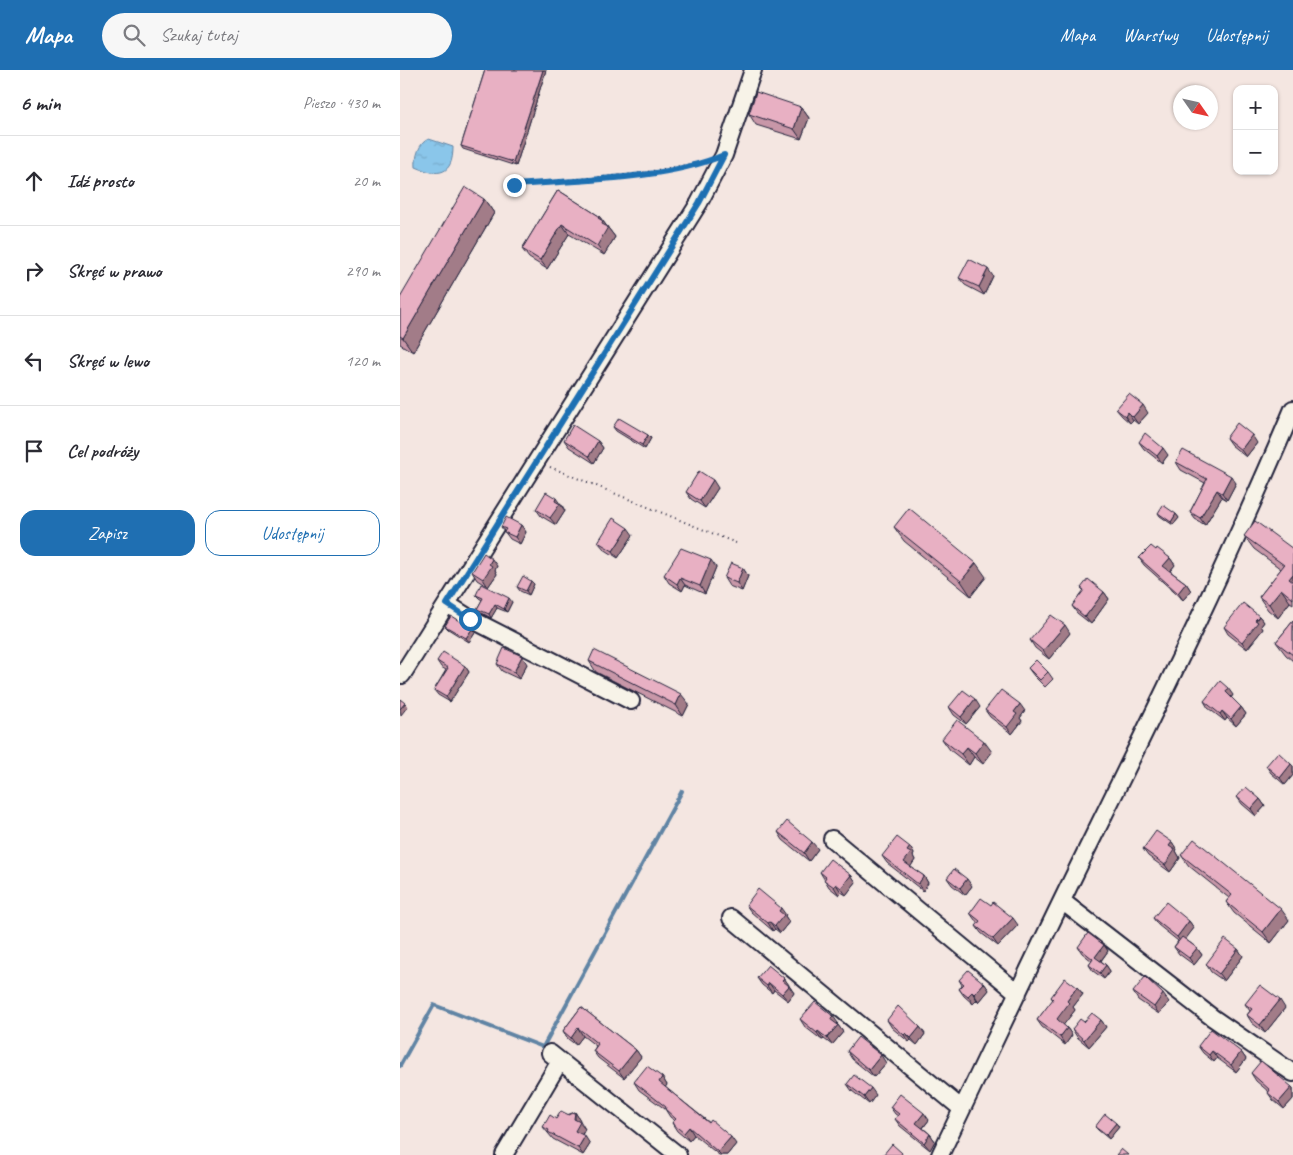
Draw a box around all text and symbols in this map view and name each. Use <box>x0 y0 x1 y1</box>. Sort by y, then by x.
search box <box>102 13 452 58</box>
text: Mapa <box>25 20 72 50</box>
icon: search <box>120 21 148 49</box>
text: Szukaj tutaj <box>160 23 238 47</box>
text: Mapa <box>1060 24 1095 46</box>
text: Warstwy <box>1123 24 1178 46</box>
text: Udostępnij <box>1206 24 1268 46</box>
north arrow <box>1173 85 1218 130</box>
map controls <box>1233 85 1278 175</box>
button: + <box>1233 85 1278 130</box>
text: 6 min <box>20 90 61 116</box>
text: Pieszo · 430 m <box>303 93 380 113</box>
button: − <box>1233 130 1278 175</box>
icon: ahead <box>20 167 48 195</box>
text: Idź prosto <box>67 169 134 193</box>
text: 20 m <box>353 171 380 191</box>
route end <box>503 174 526 197</box>
icon: right <box>20 257 48 285</box>
text: Skręć w prawo <box>67 259 162 283</box>
text: 290 m <box>346 261 380 281</box>
icon: left <box>20 347 48 375</box>
text: Skręć w lewo <box>67 349 149 373</box>
text: 120 m <box>346 351 380 371</box>
icon: arrive <box>20 437 48 465</box>
text: Cel podróży <box>67 439 138 463</box>
button: Zapisz <box>20 510 195 556</box>
button: Udostępnij <box>205 510 380 556</box>
route start <box>459 608 482 631</box>

